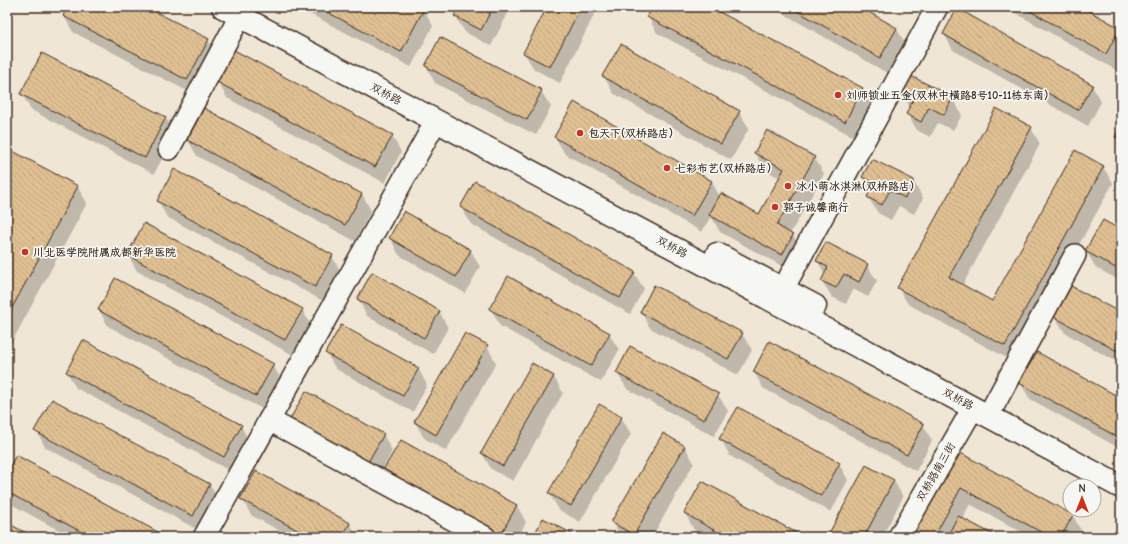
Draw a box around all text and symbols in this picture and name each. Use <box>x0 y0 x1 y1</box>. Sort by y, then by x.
street label: 双桥路 <box>368 81 404 107</box>
place label: 刘师锁业五金(双林中横路8号10-11栋东南) <box>846 89 1048 102</box>
marker: 刘师锁业五金(双林中横路8号10-11栋东南) <box>833 90 843 100</box>
place label: 包天下(双桥路店) <box>588 127 673 140</box>
marker: 包天下(双桥路店) <box>575 128 585 138</box>
place label: 七彩布艺(双桥路店) <box>675 162 771 175</box>
marker: 七彩布艺(双桥路店) <box>662 163 672 173</box>
place label: 冰小萌冰淇淋(双桥路店) <box>796 180 914 193</box>
marker: 冰小萌冰淇淋(双桥路店) <box>783 181 793 191</box>
place label: 郭子诚馨商行 <box>783 201 849 214</box>
marker: 郭子诚馨商行 <box>770 202 780 212</box>
street label: 双桥路 <box>654 234 690 260</box>
place label: 川北医学院附属成都新华医院 <box>33 246 176 259</box>
marker: 川北医学院附属成都新华医院 <box>20 247 30 257</box>
street label: 双桥路 <box>940 386 976 412</box>
street label: 双桥路南三街 <box>914 439 959 504</box>
north arrow <box>1062 478 1102 518</box>
text: N <box>1078 482 1086 495</box>

